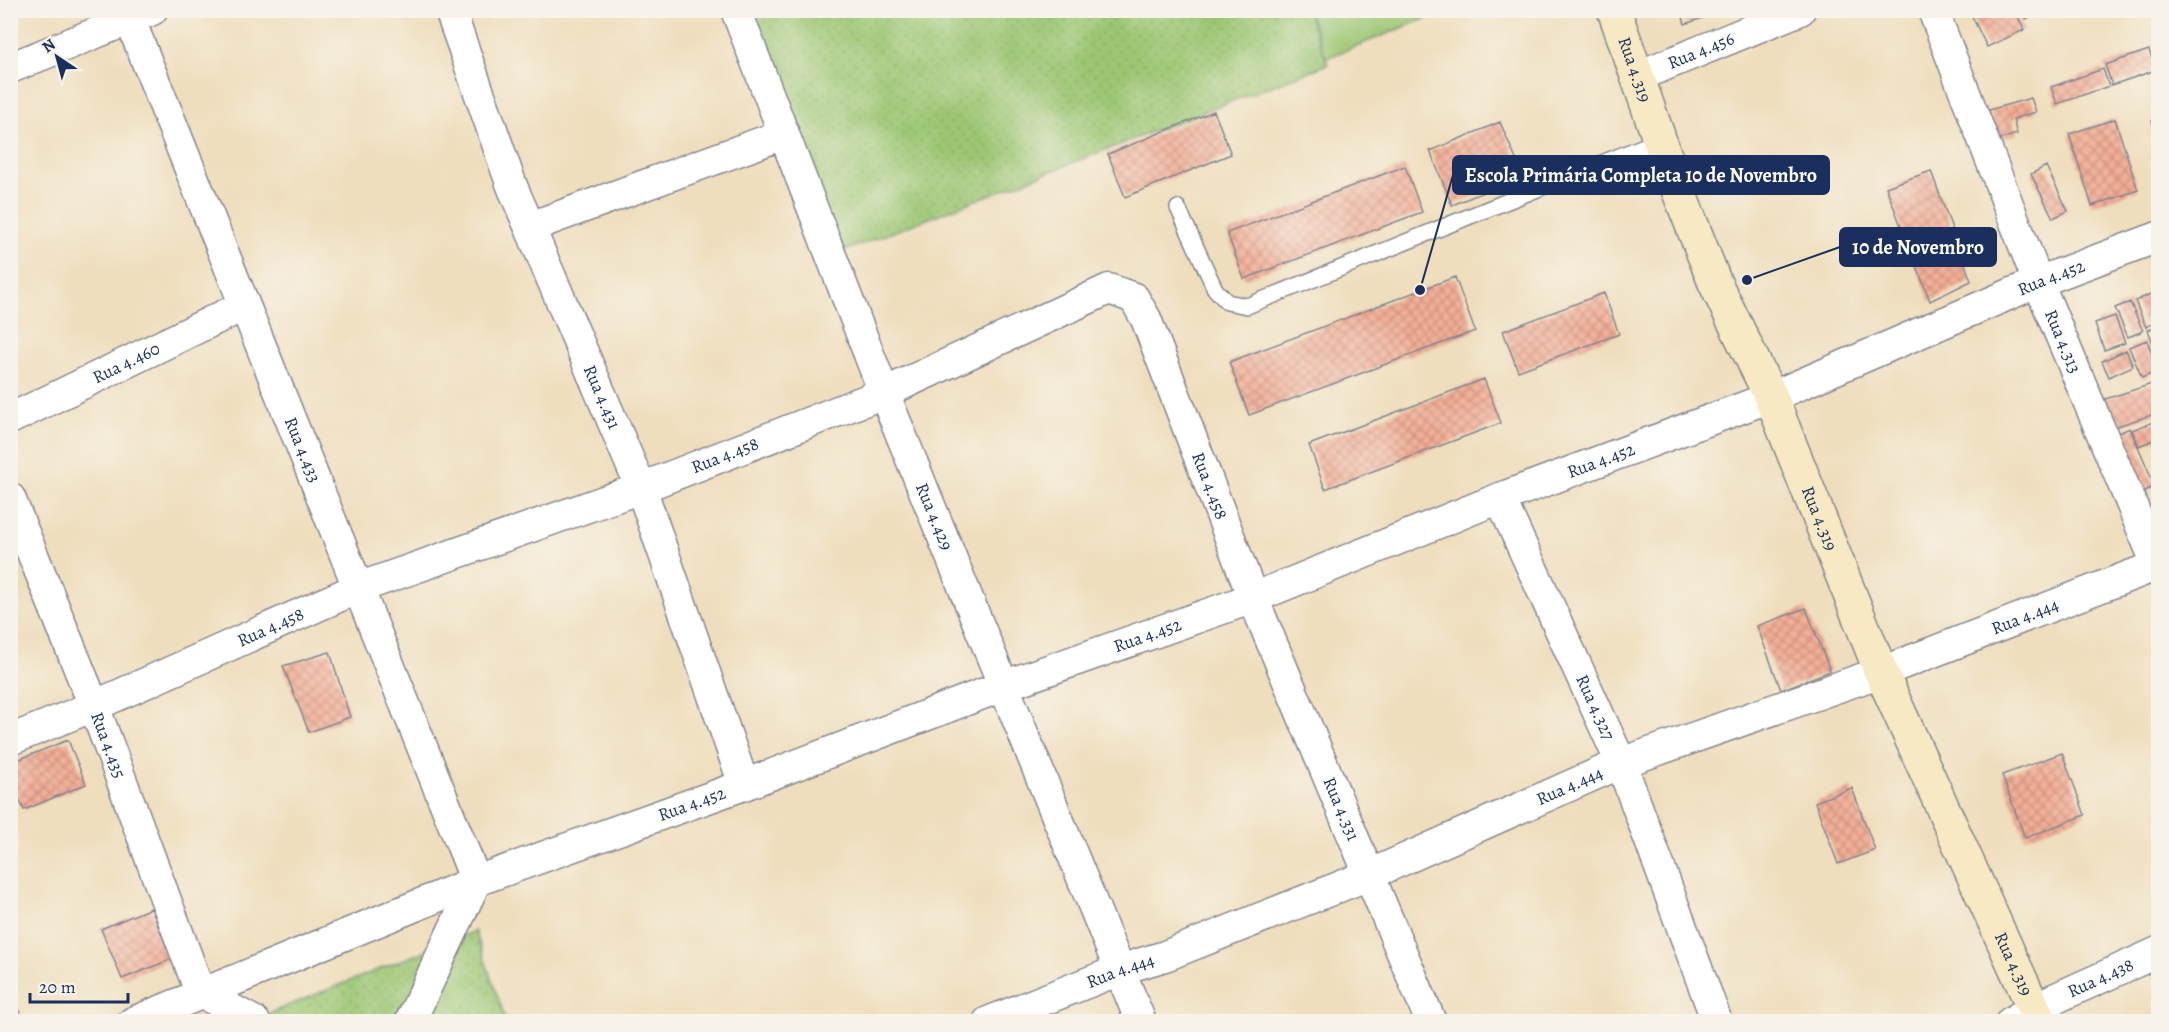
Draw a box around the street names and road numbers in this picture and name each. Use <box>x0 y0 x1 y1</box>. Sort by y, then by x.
street label: Rua 4.456 <box>1664 26 1738 75</box>
street label: Rua 4.319 <box>1612 34 1657 105</box>
street label: Rua 4.452 <box>2014 253 2088 301</box>
street label: Rua 4.313 <box>2039 306 2087 377</box>
street label: Rua 4.460 <box>88 336 164 389</box>
street label: Rua 4.431 <box>578 361 626 433</box>
street label: Rua 4.433 <box>279 413 327 486</box>
street label: Rua 4.458 <box>688 431 762 479</box>
street label: Rua 4.452 <box>1564 437 1638 484</box>
street label: Rua 4.458 <box>1186 448 1234 523</box>
street label: Rua 4.429 <box>910 479 959 554</box>
street label: Rua 4.319 <box>1796 483 1843 554</box>
street label: Rua 4.444 <box>1988 593 2062 640</box>
street label: Rua 4.458 <box>233 602 308 652</box>
street label: Rua 4.452 <box>1110 612 1185 658</box>
street label: Rua 4.327 <box>1570 671 1621 744</box>
street label: Rua 4.435 <box>85 708 132 782</box>
street label: Rua 4.444 <box>1533 761 1607 811</box>
street label: Rua 4.331 <box>1317 773 1366 844</box>
street label: Rua 4.452 <box>655 780 729 827</box>
street label: Rua 4.319 <box>1989 928 2039 1000</box>
street label: Rua 4.444 <box>1083 948 1157 994</box>
street label: Rua 4.438 <box>2064 953 2138 1003</box>

